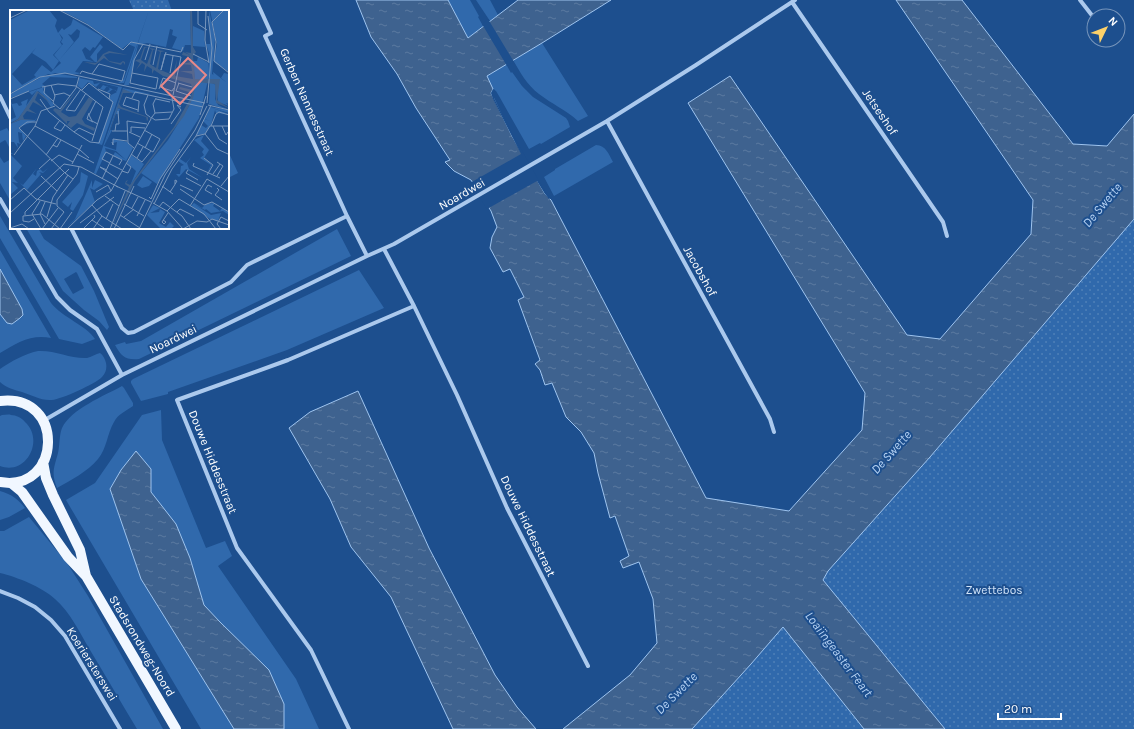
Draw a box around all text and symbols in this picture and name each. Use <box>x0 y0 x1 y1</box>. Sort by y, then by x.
north arrow <box>1086 8 1126 48</box>
inset map <box>10 10 229 229</box>
text: N <box>1106 14 1120 29</box>
street label: Gerben Nannesstraat <box>277 46 337 158</box>
street label: Jetseshof <box>860 86 901 138</box>
street label: Noardwei <box>436 175 488 213</box>
water label: De Swette <box>1079 180 1125 230</box>
street label: Jacobshof <box>680 243 720 299</box>
street label: Noardwei <box>147 321 199 357</box>
street label: Douwe Hiddesstraat <box>186 408 240 516</box>
water label: De Swette <box>868 427 914 477</box>
street label: Douwe Hiddesstraat <box>497 473 559 579</box>
park label: Zwettebos <box>965 583 1023 597</box>
street label: Stadsrondweg-Noord <box>106 593 178 699</box>
water label: Loaiïngeaster Feart <box>802 608 876 700</box>
street label: Koeriersterswei <box>64 624 120 704</box>
water label: De Swette <box>652 669 700 717</box>
scale bar <box>998 695 1061 721</box>
text: 20 m <box>1004 702 1032 716</box>

